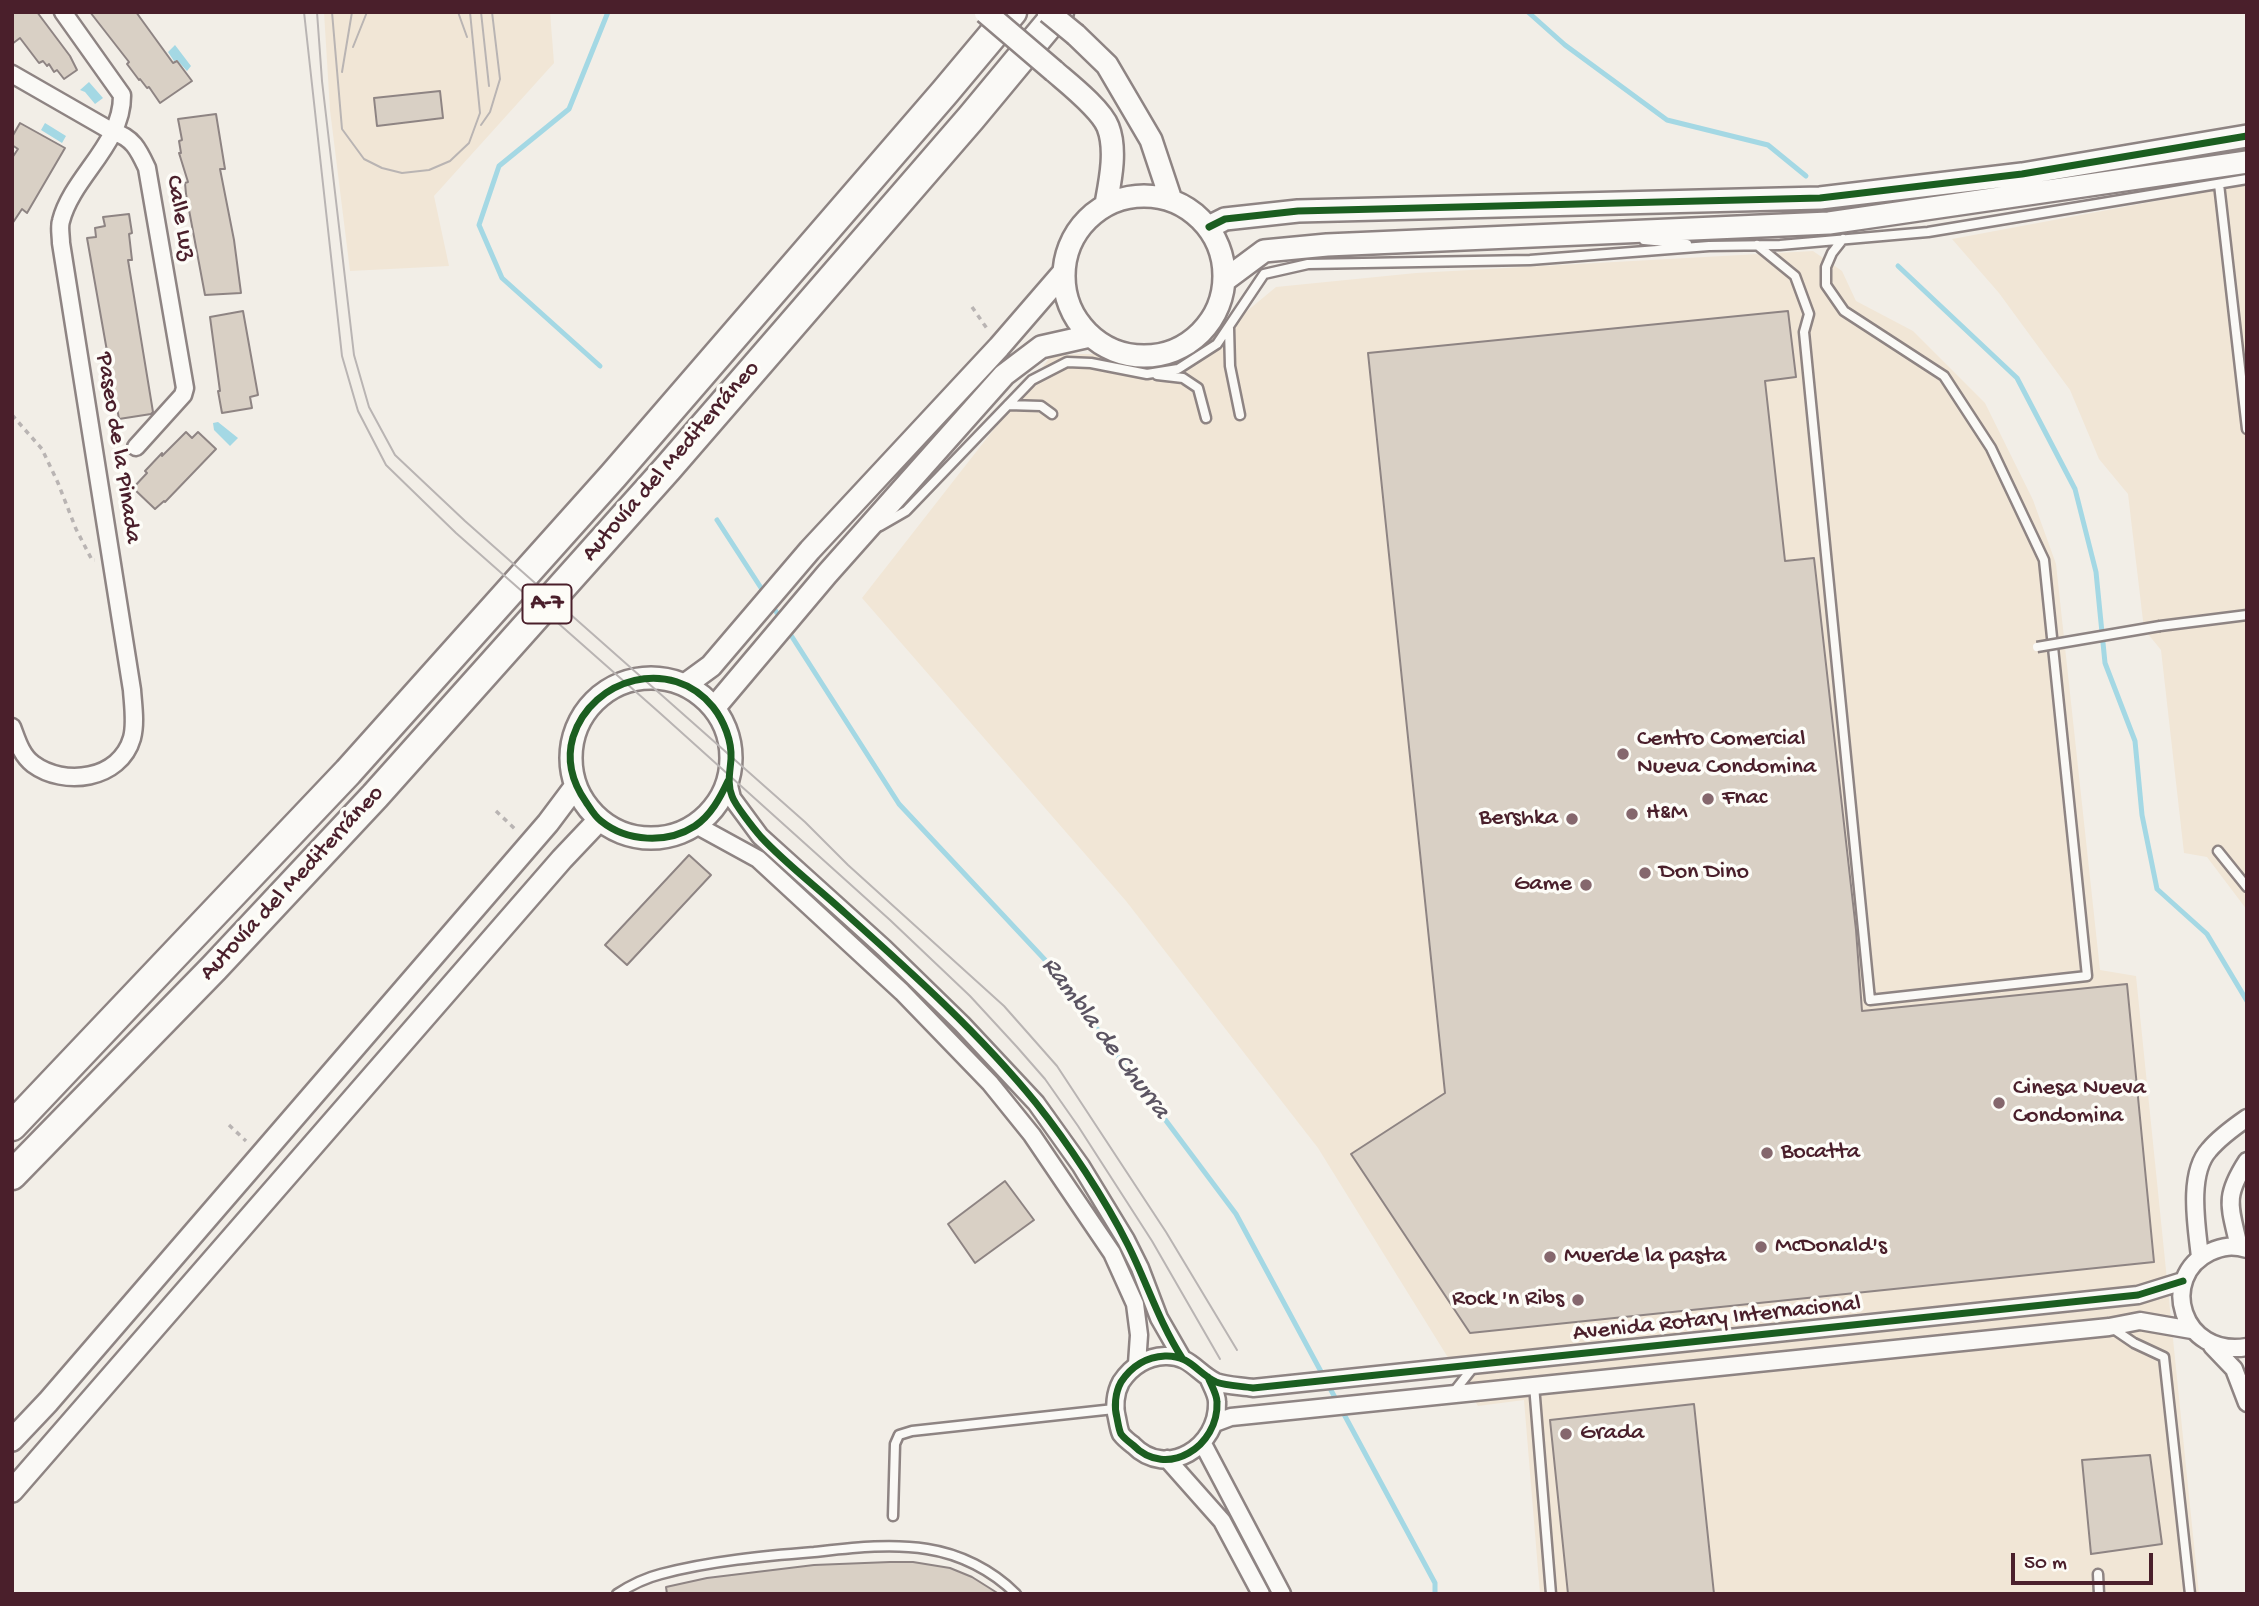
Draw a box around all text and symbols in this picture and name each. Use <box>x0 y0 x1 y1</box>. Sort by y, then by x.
street label: Calle Luz <box>157 173 201 263</box>
street label: Paseo de la Pinada <box>88 350 146 546</box>
street label: Autovía del Mediterráneo <box>577 356 767 568</box>
road number: A-7 <box>522 584 572 624</box>
place label: Centro Comercial Nueva Condomina <box>1637 726 1816 782</box>
marker: Centro Comercial Nueva Condomina <box>1615 746 1631 762</box>
street label: Autovía del Mediterráneo <box>195 780 391 988</box>
place label: Fnac <box>1722 785 1767 813</box>
marker: Fnac <box>1700 791 1716 807</box>
place label: H&M <box>1646 800 1687 828</box>
place label: Bershka <box>1479 805 1558 833</box>
marker: H&M <box>1624 806 1640 822</box>
marker: Bershka <box>1564 811 1580 827</box>
place label: Don Dino <box>1659 859 1749 887</box>
marker: Don Dino <box>1637 865 1653 881</box>
place label: Game <box>1514 871 1572 899</box>
marker: Game <box>1578 877 1594 893</box>
water label: Rambla de Churra <box>1033 952 1175 1126</box>
place label: Cinesa Nueva Condomina <box>2013 1075 2146 1131</box>
marker: Cinesa Nueva Condomina <box>1991 1095 2007 1111</box>
place label: Bocatta <box>1781 1139 1860 1167</box>
marker: Bocatta <box>1759 1145 1775 1161</box>
place label: McDonald's <box>1775 1233 1887 1261</box>
marker: McDonald's <box>1753 1239 1769 1255</box>
place label: Muerde la pasta <box>1564 1243 1726 1271</box>
marker: Muerde la pasta <box>1542 1249 1558 1265</box>
place label: Rock 'n Ribs <box>1452 1286 1564 1314</box>
street label: Avenida Rotary Internacional <box>1572 1291 1862 1349</box>
marker: Rock 'n Ribs <box>1570 1292 1586 1308</box>
place label: Grada <box>1580 1420 1644 1448</box>
marker: Grada <box>1558 1426 1574 1442</box>
scale bar <box>2014 1540 2156 1584</box>
text: 50 m <box>2024 1552 2067 1577</box>

